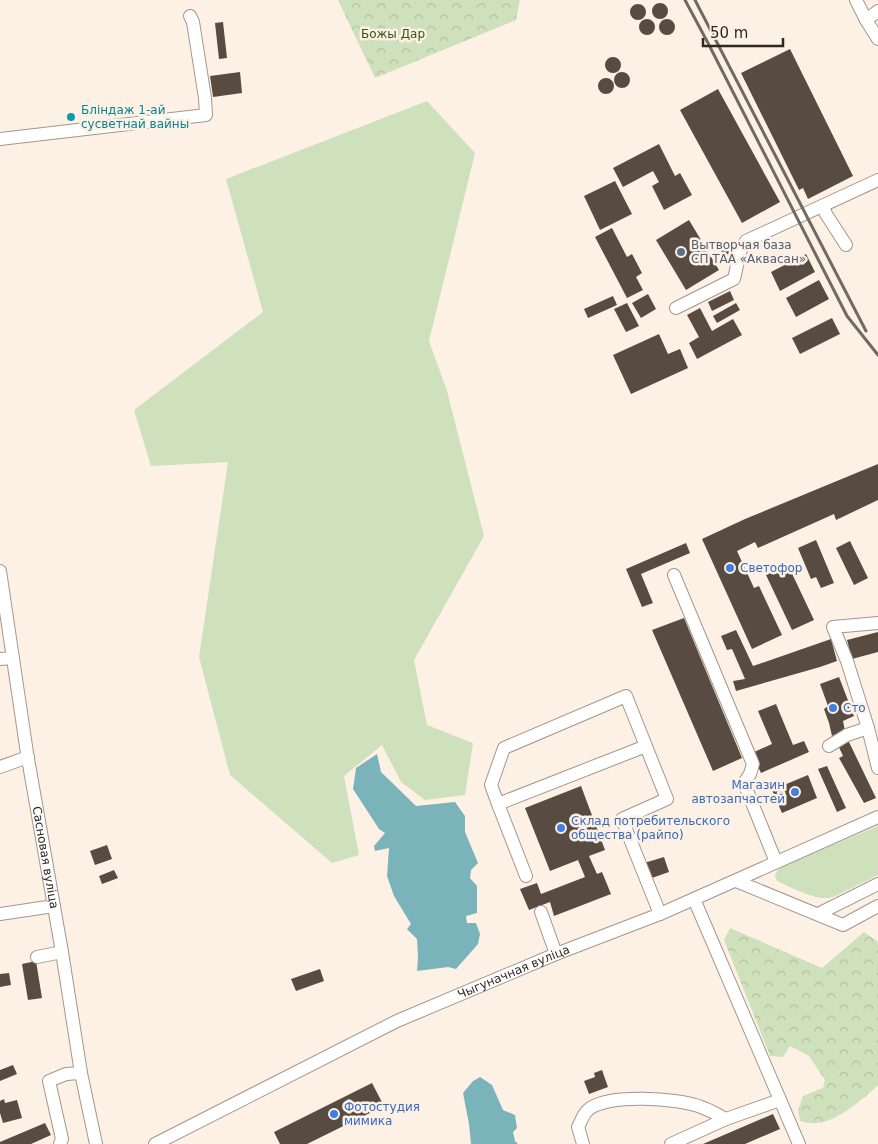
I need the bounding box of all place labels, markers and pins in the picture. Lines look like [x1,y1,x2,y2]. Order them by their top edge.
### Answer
place label: Бліндаж 1-ай сусветнай вайны [81,103,189,131]
marker: Бліндаж 1-ай сусветнай вайны [65,111,77,123]
place label: Вытворчая база СП ТАА «Аквасан» [691,238,806,266]
marker: Вытворчая база СП ТАА «Аквасан» [675,246,687,258]
place label: Светофор [740,561,802,575]
marker: Светофор [724,562,736,574]
place label: Сто [843,701,866,715]
marker: Сто [827,702,839,714]
place label: Магазин автозапчастей [691,778,785,806]
marker: Магазин автозапчастей [789,786,801,798]
place label: Склад потребительского общества (райпо) [571,814,730,842]
marker: Склад потребительского общества (райпо) [555,822,567,834]
place label: Фотостудия мимика [344,1100,420,1128]
marker: Фотостудия мимика [328,1108,340,1120]

